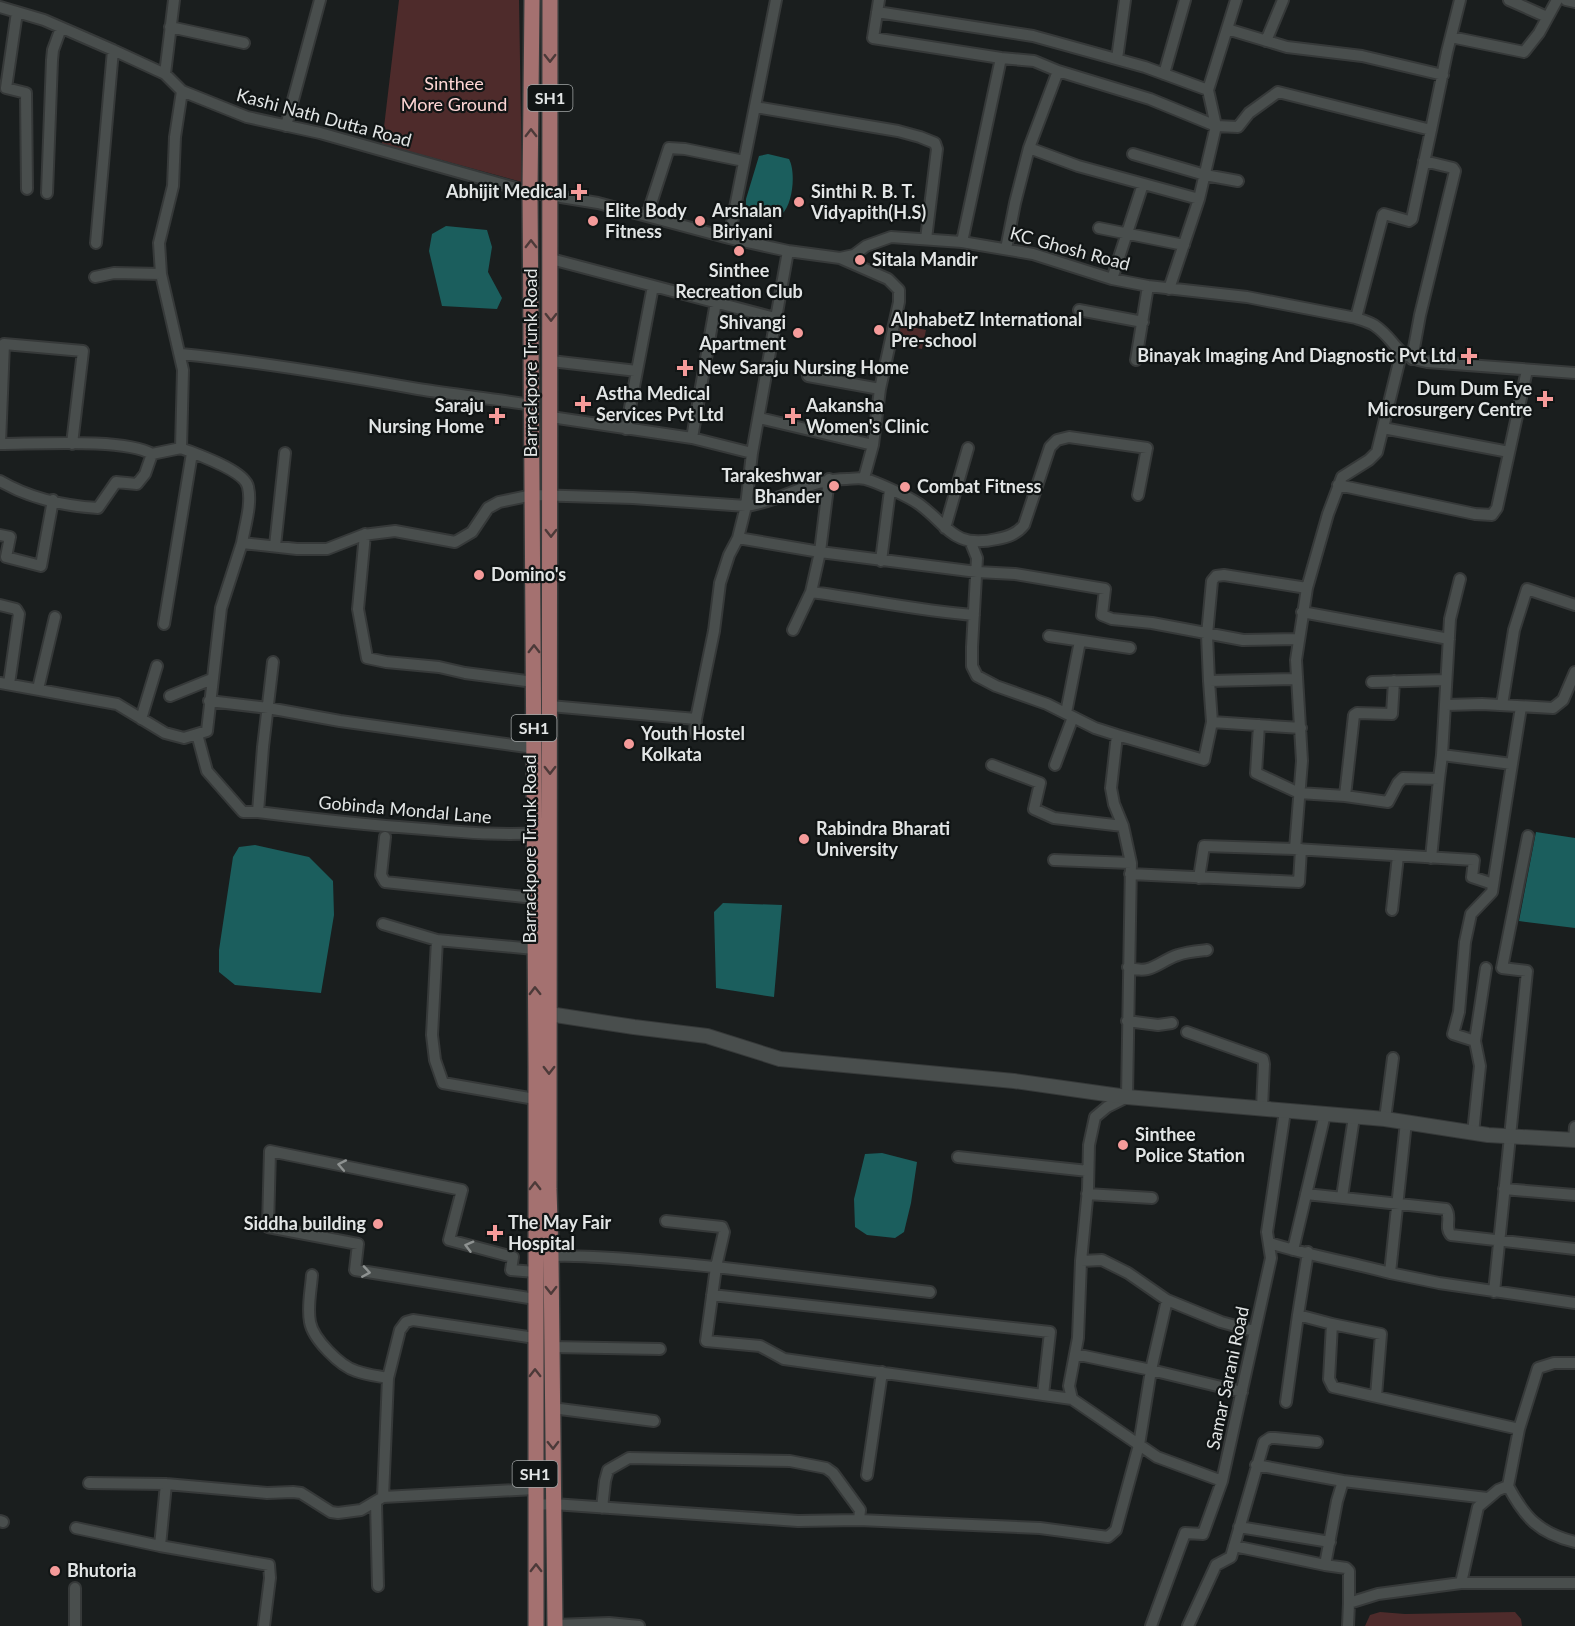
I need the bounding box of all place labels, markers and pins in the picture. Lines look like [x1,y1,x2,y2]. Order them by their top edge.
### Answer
place label: Abhijit Medical [445,180,567,202]
place label: Sinthi R. B. T. Vidyapith(H.S) [810,180,926,223]
marker: Abhijit Medical [572,185,586,199]
marker: Sinthi R. B. T. Vidyapith(H.S) [792,195,806,209]
place label: Elite Body Fitness [605,199,687,242]
place label: Arshalan Biriyani [711,199,782,242]
marker: Elite Body Fitness [586,214,600,228]
marker: Arshalan Biriyani [693,214,707,228]
marker: Sinthee Recreation Club [732,244,746,258]
place label: Sitala Mandir [872,248,978,270]
marker: Sitala Mandir [853,253,867,267]
place label: Sinthee Recreation Club [675,259,803,302]
place label: AlphabetZ International Pre-school [890,308,1082,351]
place label: Shivangi Apartment [698,311,786,354]
marker: AlphabetZ International Pre-school [872,323,886,337]
marker: Shivangi Apartment [791,326,805,340]
place label: Binayak Imaging And Diagnostic Pvt Ltd [1137,344,1456,366]
marker: Binayak Imaging And Diagnostic Pvt Ltd [1460,347,1478,365]
place label: New Saraju Nursing Home [698,356,909,378]
marker: New Saraju Nursing Home [676,359,694,377]
place label: Dum Dum Eye Microsurgery Centre [1367,377,1532,420]
place label: Astha Medical Services Pvt Ltd [595,382,724,425]
marker: Dum Dum Eye Microsurgery Centre [1536,390,1554,408]
place label: Saraju Nursing Home [368,394,484,437]
place label: Aakansha Women's Clinic [805,394,929,437]
marker: Astha Medical Services Pvt Ltd [574,395,592,413]
marker: Saraju Nursing Home [488,407,506,425]
marker: Aakansha Women's Clinic [784,407,802,425]
place label: Tarakeshwar Bhander [721,464,822,507]
place label: Combat Fitness [917,475,1042,497]
marker: Tarakeshwar Bhander [827,479,841,493]
marker: Combat Fitness [898,480,912,494]
place label: Domino's [491,563,566,585]
marker: Domino's [472,568,486,582]
place label: Youth Hostel Kolkata [640,722,745,765]
marker: Youth Hostel Kolkata [622,737,636,751]
place label: Rabindra Bharati University [816,817,950,860]
marker: Rabindra Bharati University [797,832,811,846]
place label: Sinthee Police Station [1135,1123,1245,1166]
marker: Sinthee Police Station [1116,1138,1130,1152]
place label: The May Fair Hospital [508,1211,612,1254]
place label: Siddha building [244,1212,366,1234]
marker: Siddha building [371,1217,385,1231]
marker: The May Fair Hospital [486,1224,504,1242]
place label: Bhutoria [67,1559,136,1581]
marker: Bhutoria [48,1564,62,1578]

